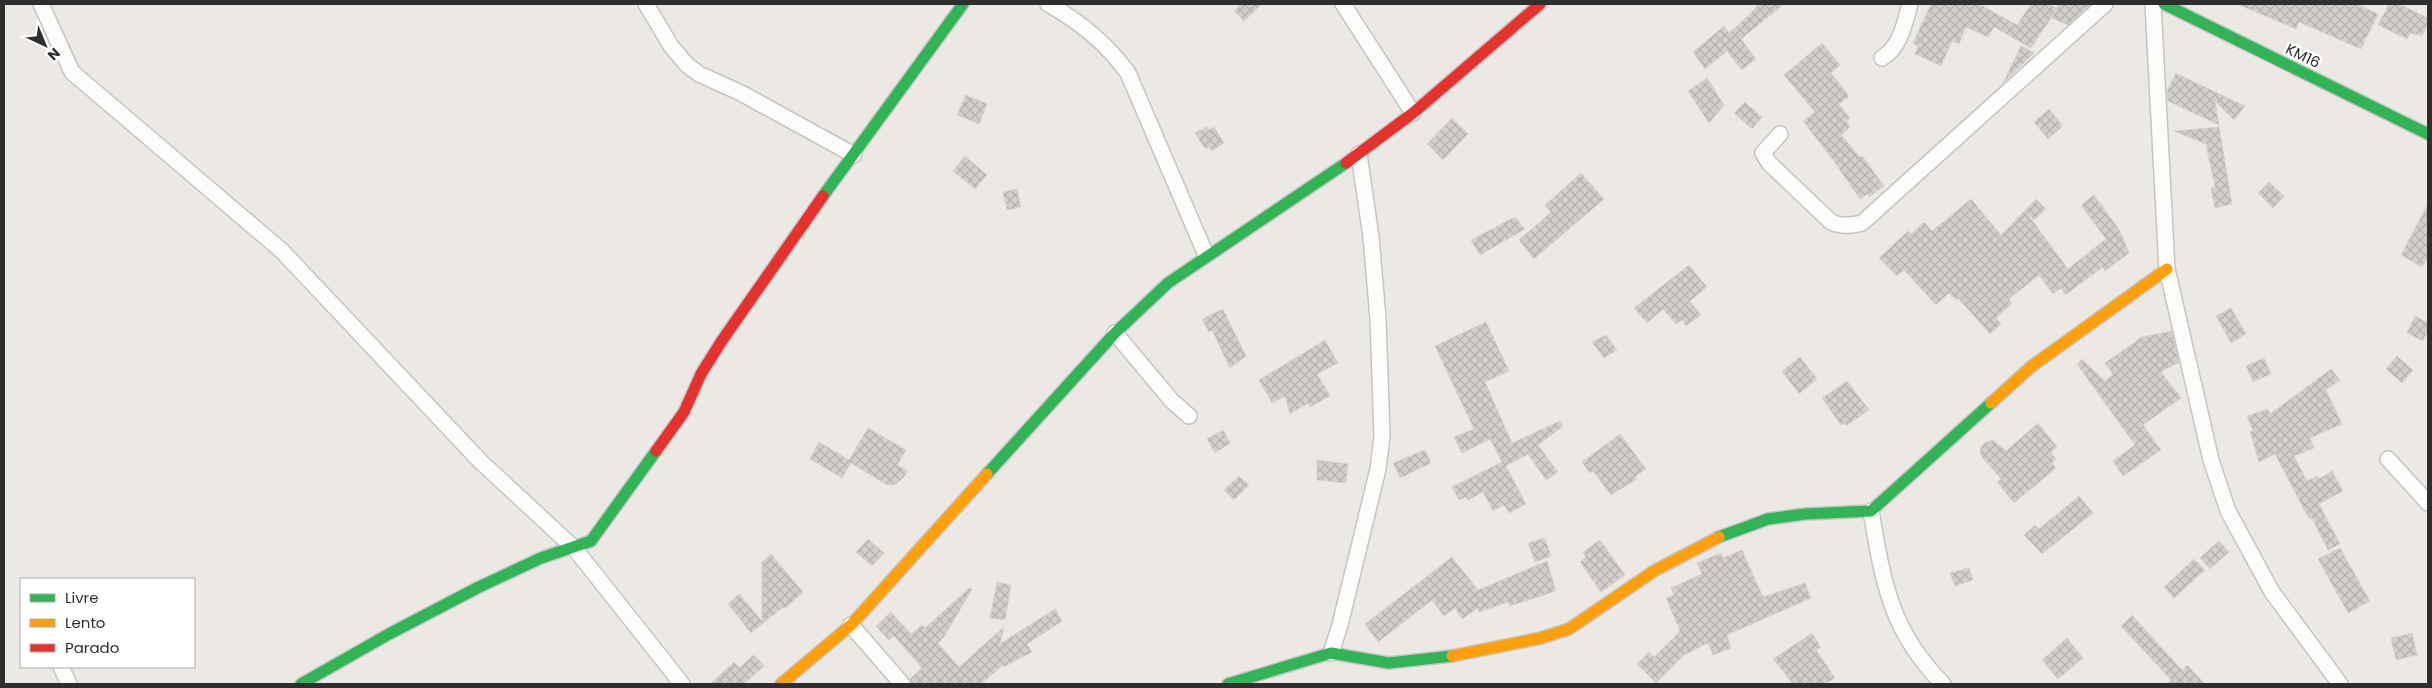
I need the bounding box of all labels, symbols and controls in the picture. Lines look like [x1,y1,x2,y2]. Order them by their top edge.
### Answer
north arrow [20,20,70,70]
street label: KM16 [2282,38,2324,73]
text: N [43,44,65,65]
legend [20,578,195,668]
text: Livre [65,587,98,608]
text: Lento [65,612,105,633]
text: Parado [65,637,119,658]

